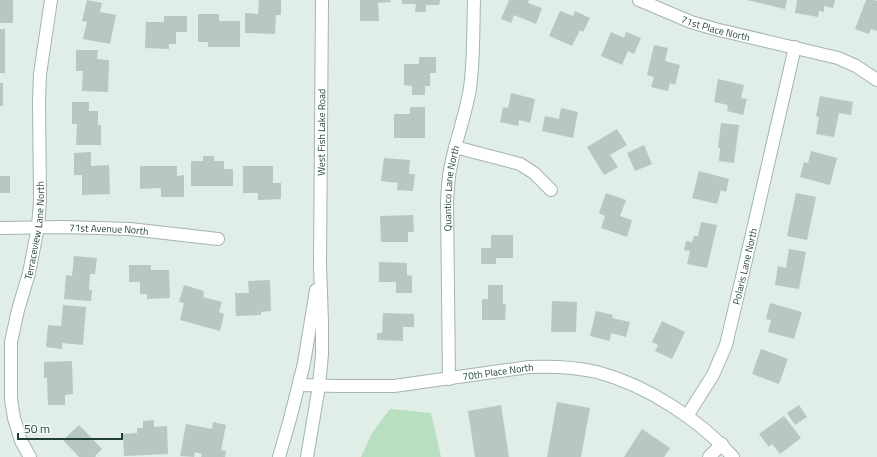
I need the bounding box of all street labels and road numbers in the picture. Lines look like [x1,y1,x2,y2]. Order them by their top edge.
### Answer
street label: 71st Place North [679,11,752,45]
street label: West Fish Lake Road [313,89,329,176]
street label: Quantico Lane North [439,144,463,231]
street label: Terraceview Lane North [20,181,48,282]
street label: 71st Avenue North [69,220,149,239]
street label: Polaris Lane North [728,227,761,306]
street label: 70th Place North [462,359,534,384]

